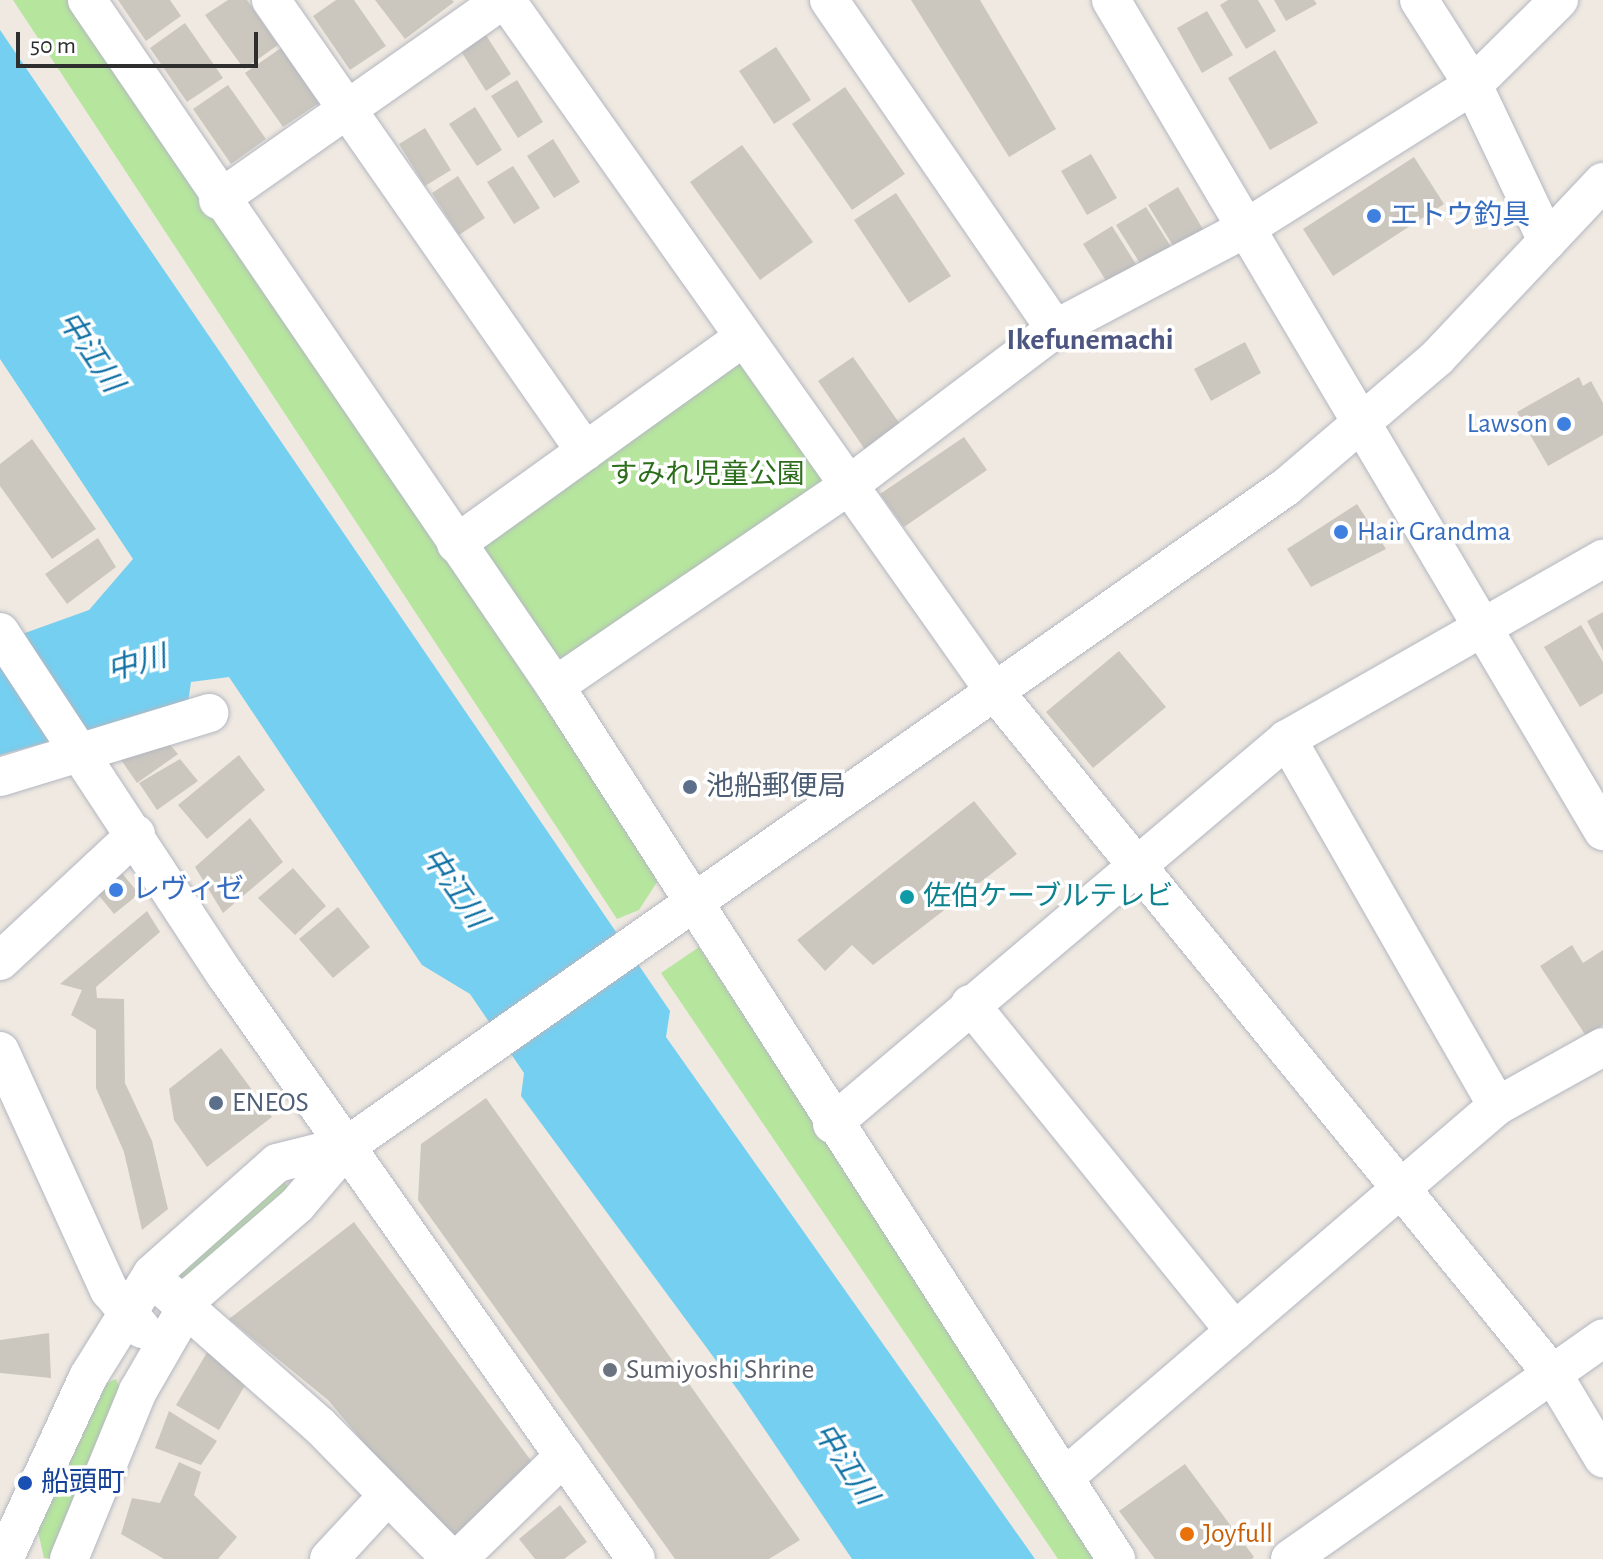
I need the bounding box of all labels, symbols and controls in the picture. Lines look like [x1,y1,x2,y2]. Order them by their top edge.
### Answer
scale bar [20,16,262,66]
text: 50 m [30,34,76,58]
place label: エトウ釣具 [1390,199,1530,233]
marker: エトウ釣具 [1365,207,1383,225]
water label: 中江川 [50,305,130,399]
district label: Ikefunemachi [1006,322,1174,358]
place label: Lawson [1467,407,1548,441]
marker: Lawson [1555,415,1573,433]
park label: すみれ児童公園 [609,458,805,492]
place label: Hair Grandma [1357,515,1511,549]
marker: Hair Grandma [1332,523,1350,541]
water label: 中川 [103,639,171,689]
place label: 池船郵便局 [706,770,846,804]
marker: 池船郵便局 [681,778,699,796]
water label: 中江川 [413,841,495,935]
place label: レヴィゼ [132,873,244,907]
place label: 佐伯ケーブルテレビ [923,880,1175,914]
marker: レヴィゼ [107,881,125,899]
marker: 佐伯ケーブルテレビ [898,888,916,906]
place label: ENEOS [232,1086,309,1120]
marker: ENEOS [207,1094,225,1112]
place label: Sumiyoshi Shrine [626,1353,814,1387]
marker: Sumiyoshi Shrine [601,1361,619,1379]
water label: 中江川 [805,1416,885,1512]
place label: 船頭町 [41,1466,125,1500]
marker: 船頭町 [16,1474,34,1492]
place label: Joyfull [1203,1517,1273,1551]
marker: Joyfull [1178,1525,1196,1543]

